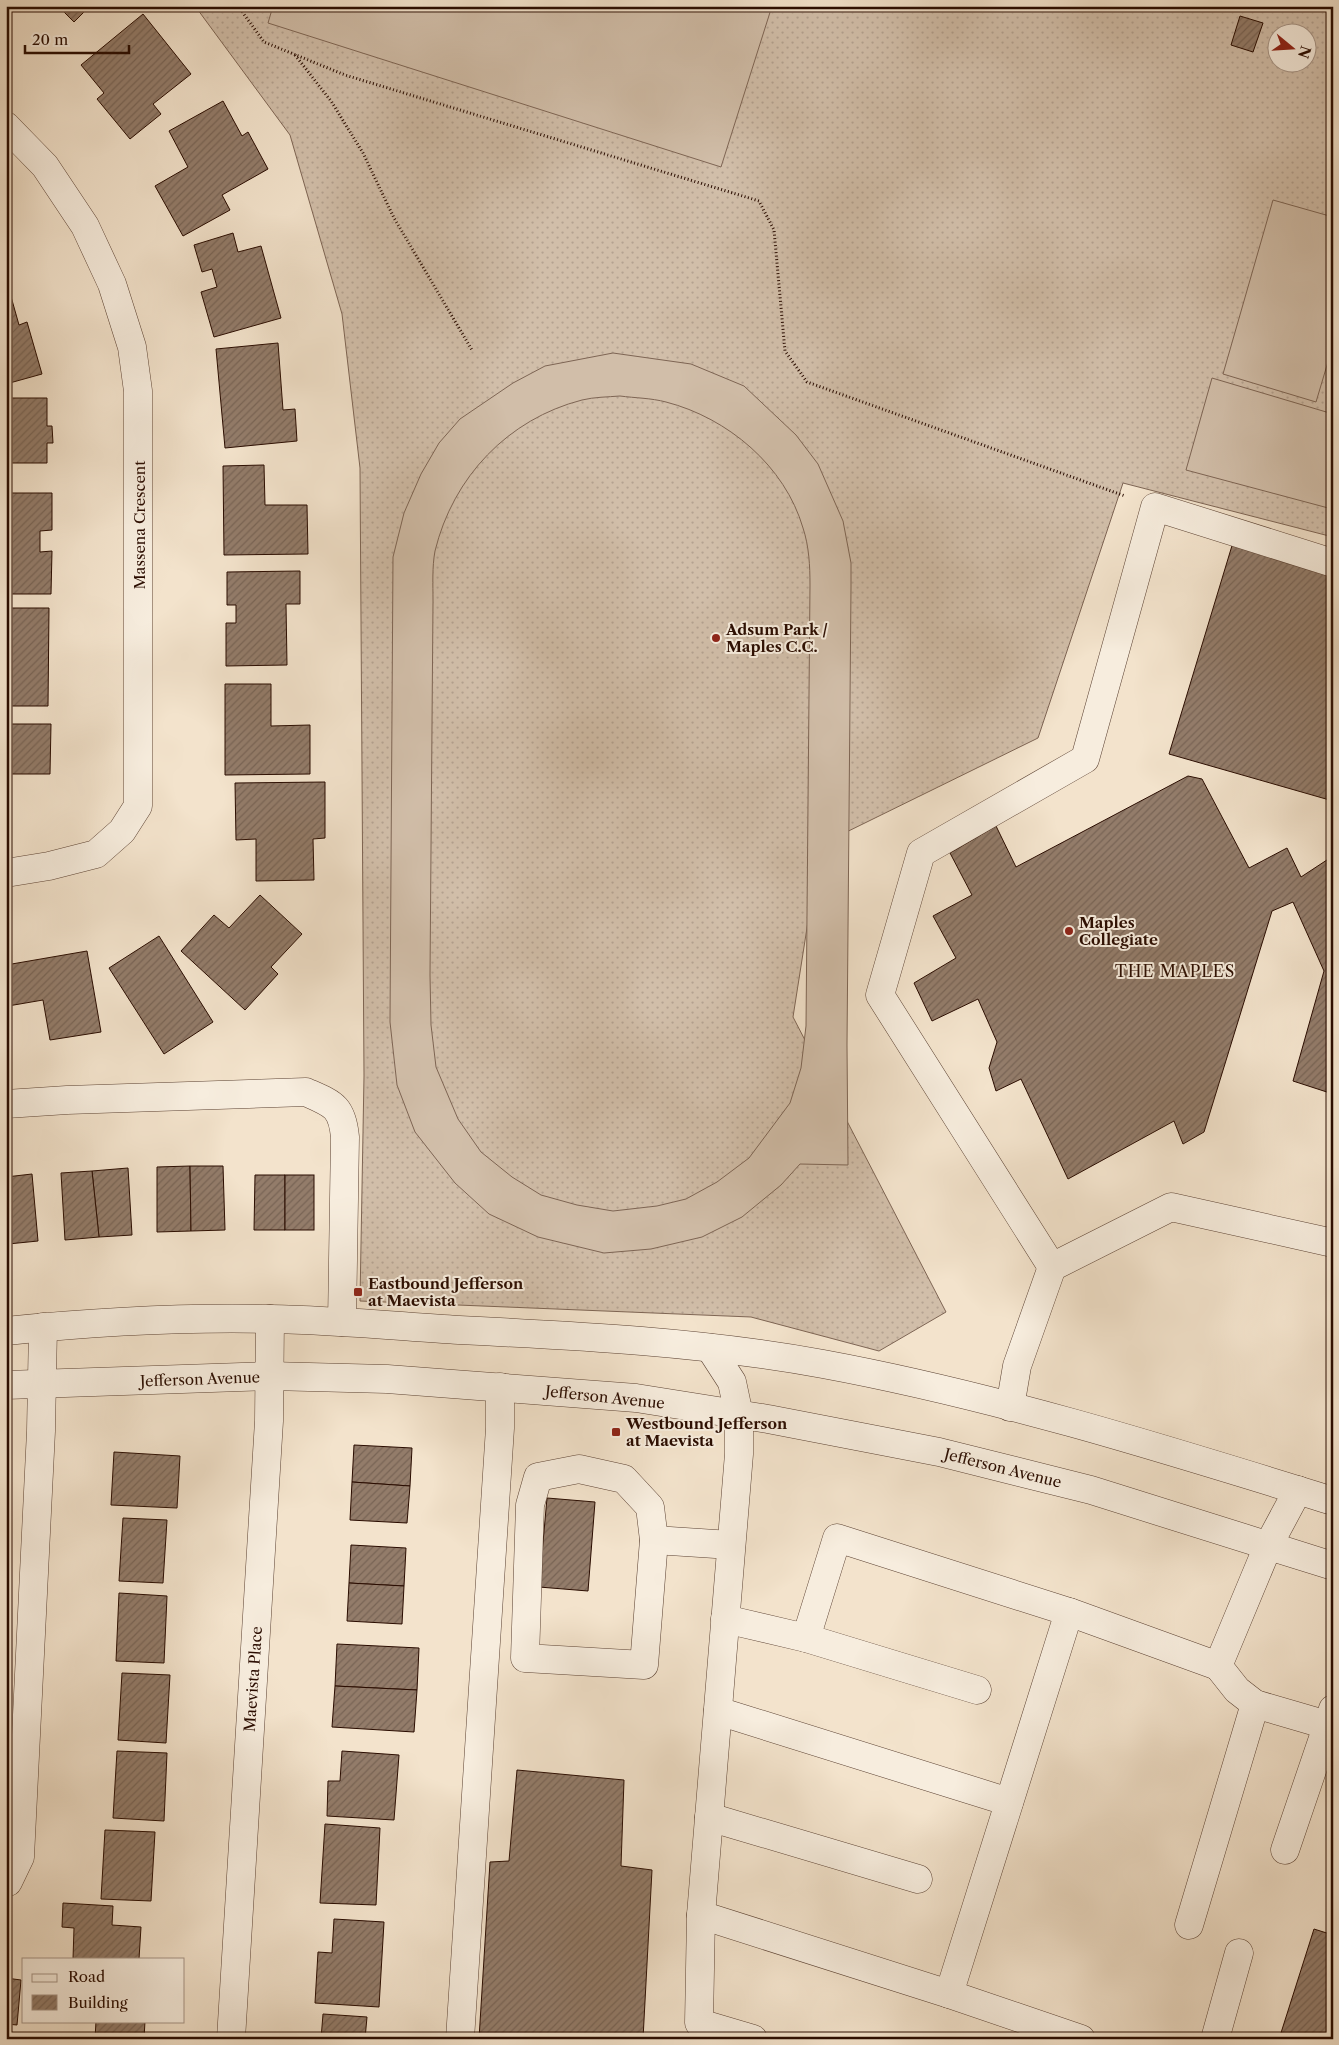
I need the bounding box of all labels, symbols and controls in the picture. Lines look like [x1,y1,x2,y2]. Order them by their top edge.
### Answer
scale bar [25,22,129,54]
north arrow [1266,22,1316,72]
text: 20 m [32,30,68,49]
text: N [1294,43,1315,61]
street label: Massena Crescent [130,460,149,590]
place label: Adsum Park / Maples C.C. [725,620,828,656]
marker: Adsum Park / Maples C.C. [710,632,722,644]
place label: Maples Collegiate [1079,913,1158,949]
marker: Maples Collegiate [1063,925,1075,937]
district label: THE MAPLES [1115,961,1235,981]
place label: Eastbound Jefferson at Maevista [368,1274,524,1310]
marker: Eastbound Jefferson at Maevista [352,1286,364,1298]
street label: Jefferson Avenue [138,1367,260,1391]
street label: Jefferson Avenue [542,1381,666,1413]
place label: Westbound Jefferson at Maevista [625,1414,788,1450]
marker: Westbound Jefferson at Maevista [610,1426,622,1438]
street label: Jefferson Avenue [940,1444,1064,1492]
street label: Maevista Place [240,1626,266,1732]
legend [22,1958,185,2022]
text: Road [68,1967,105,1986]
text: Building [68,1993,128,2012]

